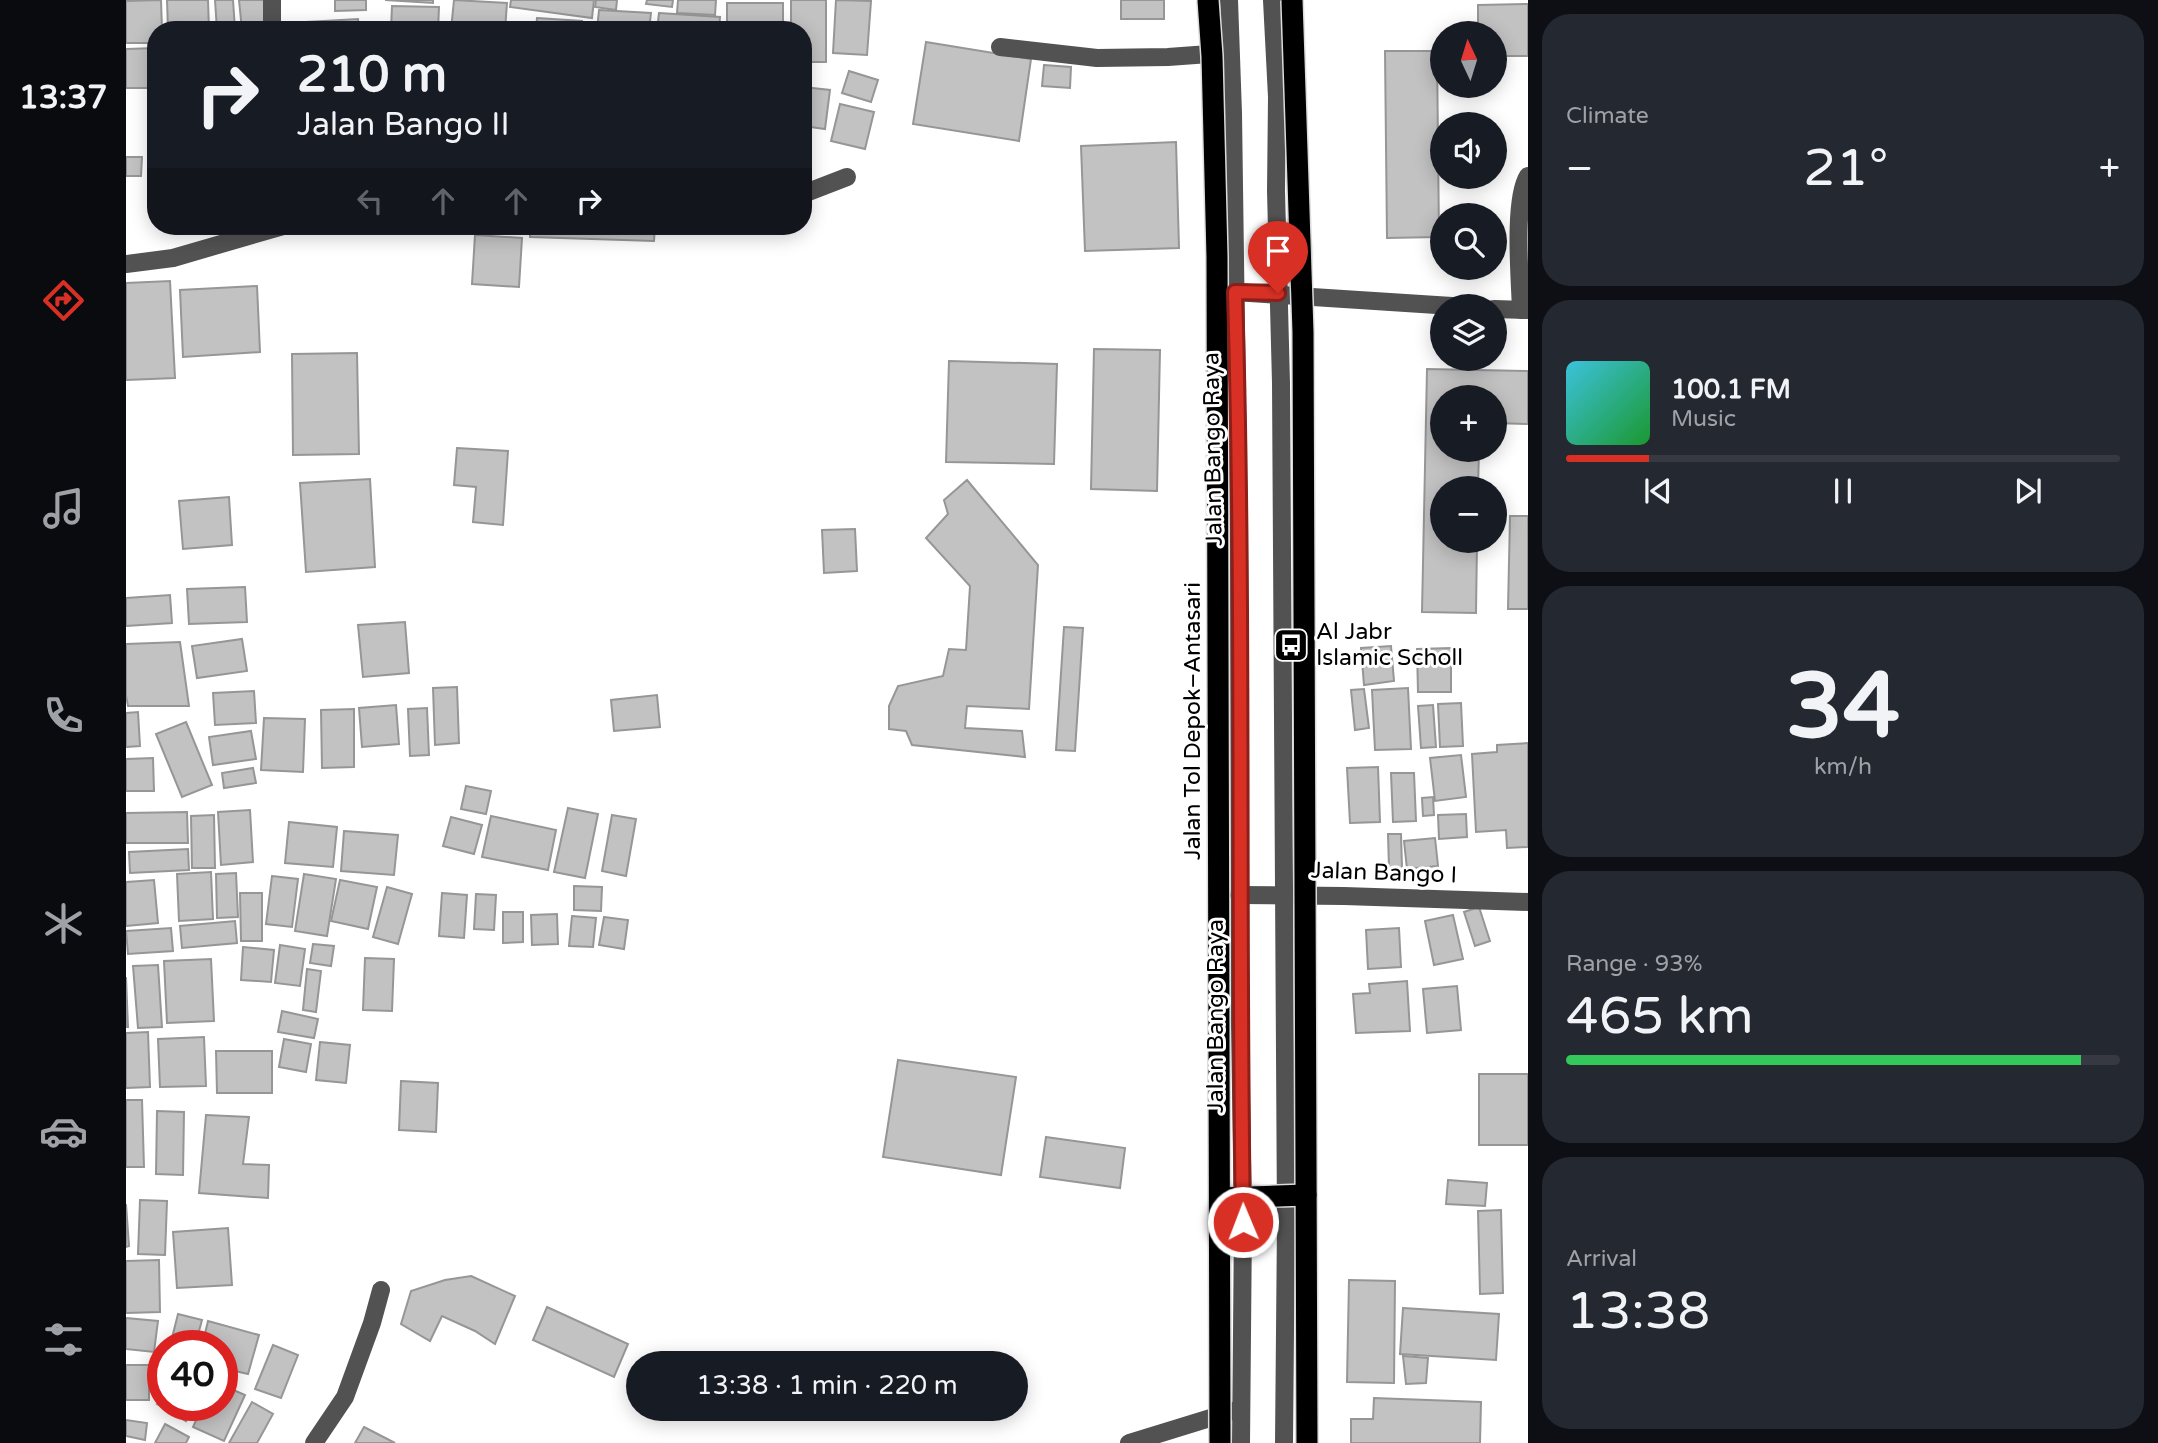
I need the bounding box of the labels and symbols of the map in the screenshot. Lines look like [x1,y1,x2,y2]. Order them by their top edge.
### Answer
north arrow [1430,21,1507,98]
pin [1248,221,1308,293]
street label: Jalan Bango Raya [1197,352,1229,546]
street label: Jalan Tol Depok–Antasari [1179,582,1207,860]
place label: Al Jabr Islamic Scholl [1316,618,1463,672]
bus stop icon: Al Jabr Islamic Scholl [1272,626,1310,664]
street label: Jalan Bango I [1310,856,1458,890]
street label: Jalan Bango Raya [1202,919,1230,1113]
position arrow [1206,1185,1280,1259]
speed limit sign: 40 [147,1330,238,1421]

